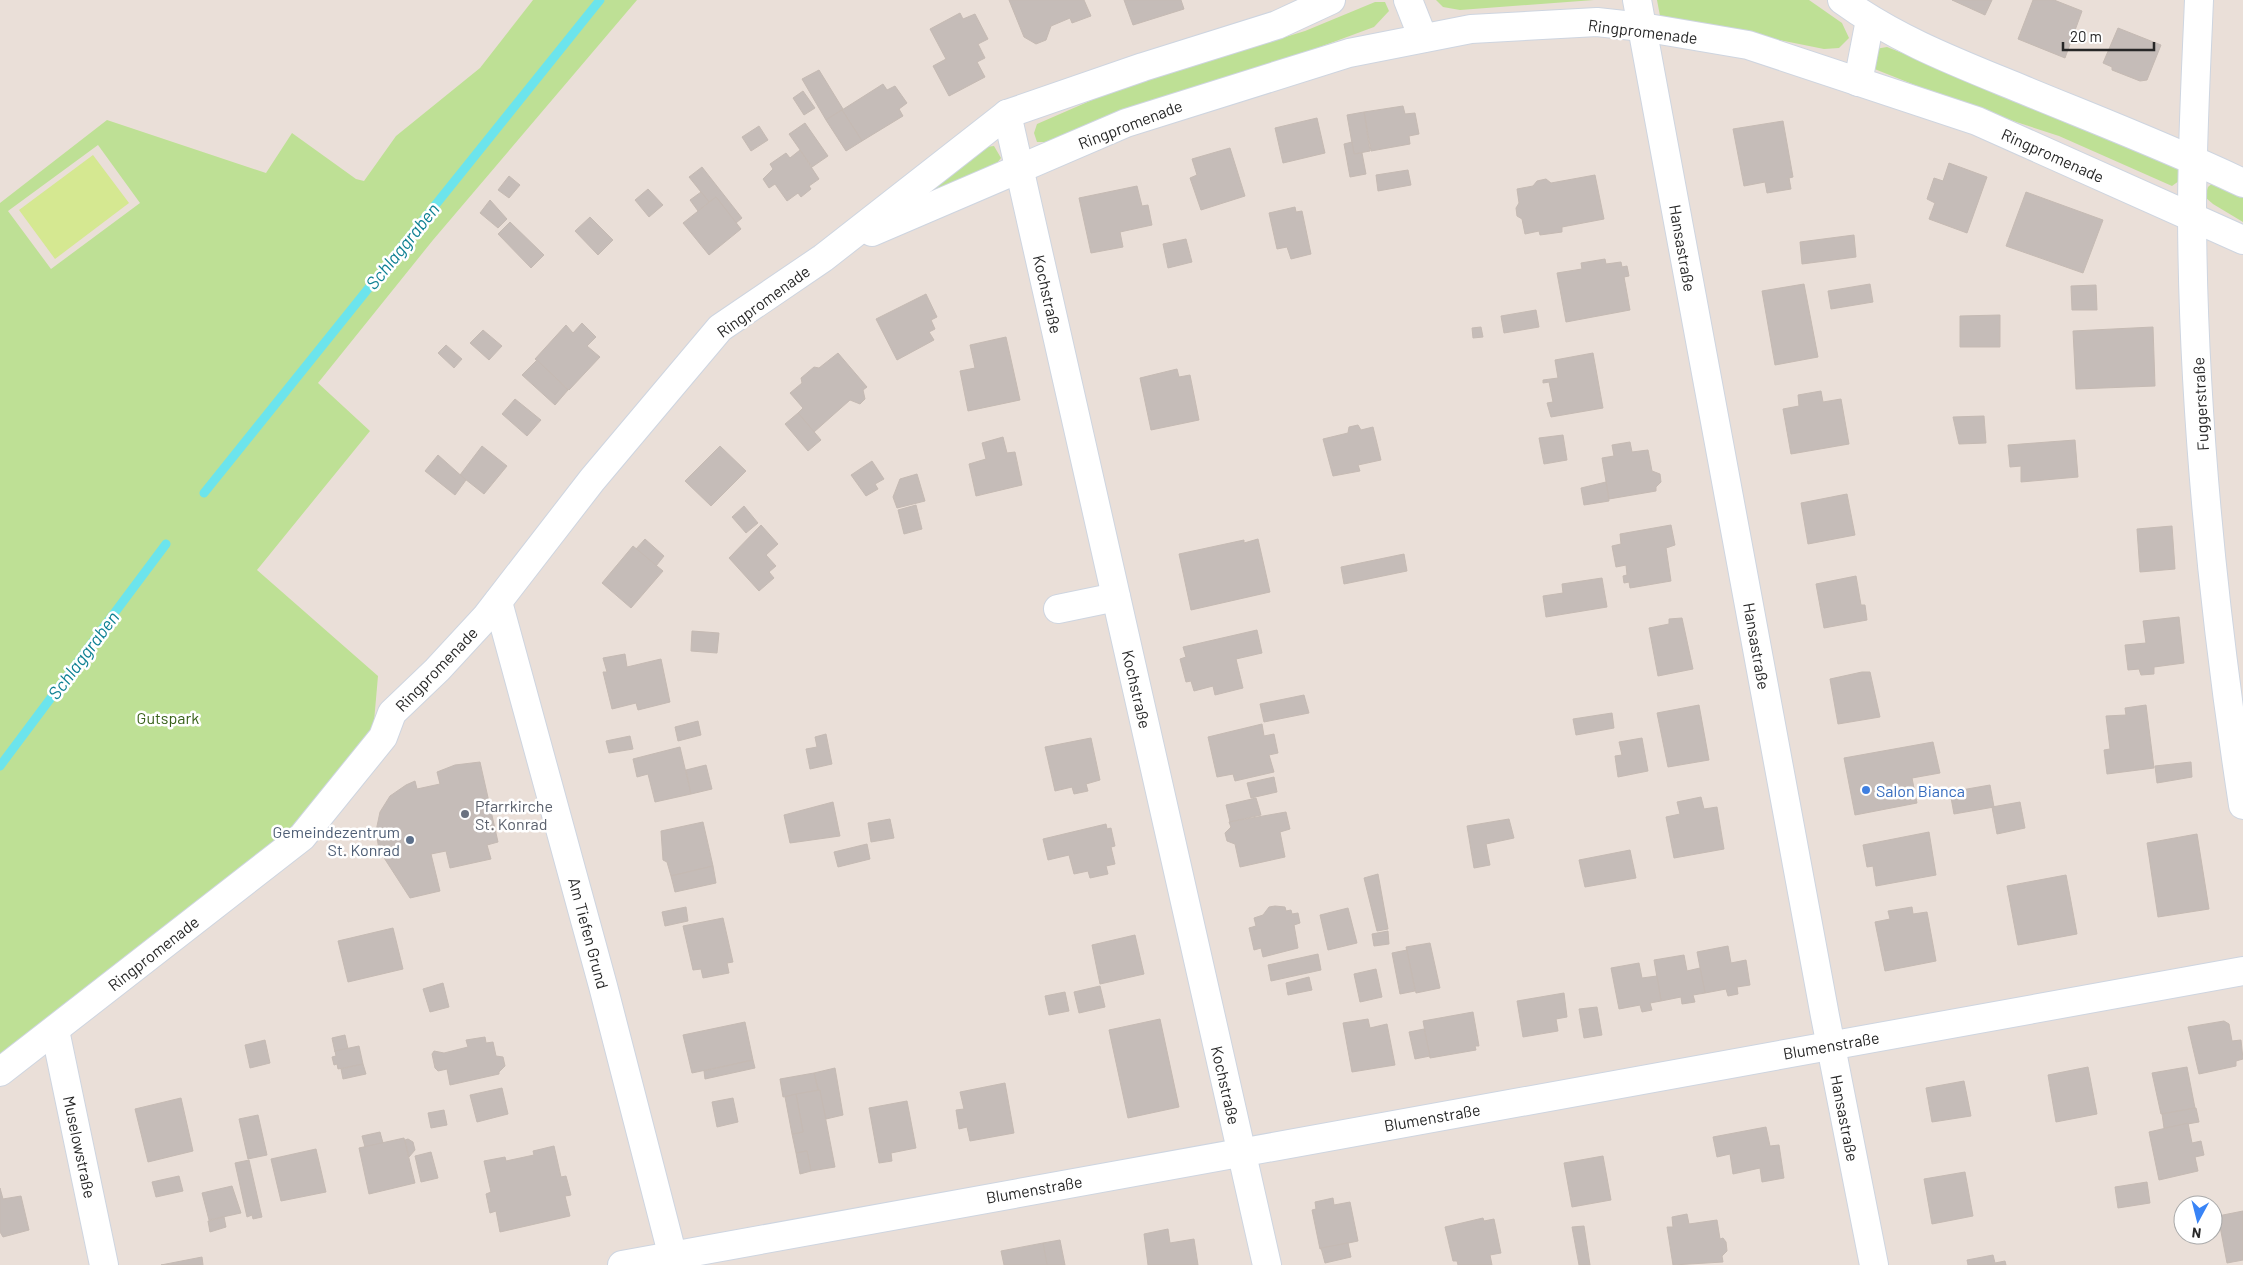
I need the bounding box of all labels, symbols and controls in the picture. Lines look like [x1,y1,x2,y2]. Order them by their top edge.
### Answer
street label: Ringpromenade [1587,15,1699,47]
scale bar [2063,20,2154,52]
text: 20 m [2070,27,2102,45]
street label: Ringpromenade [1075,95,1185,153]
street label: Ringpromenade [1999,124,2107,186]
water label: Schlaggraben [361,198,443,294]
street label: Hansastraße [1666,203,1700,293]
street label: Kochstraße [1030,253,1066,335]
street label: Ringpromenade [713,261,813,341]
street label: Fuggerstraße [2188,357,2212,451]
street label: Hansastraße [1740,601,1774,691]
water label: Schlaggraben [43,607,123,703]
street label: Ringpromenade [391,623,481,715]
street label: Kochstraße [1119,648,1155,730]
park label: Gutspark [137,708,199,727]
place label: Salon Bianca [1876,781,1965,800]
marker: Salon Bianca [1860,784,1872,796]
place label: Pfarrkirche St. Konrad [475,796,553,833]
marker: Pfarrkirche St. Konrad [459,808,471,820]
place label: Gemeindezentrum St. Konrad [272,822,400,859]
marker: Gemeindezentrum St. Konrad [404,834,416,846]
street label: Am Tiefen Grund [565,875,613,991]
street label: Ringpromenade [104,912,202,994]
street label: Blumenstraße [1781,1027,1881,1063]
street label: Kochstraße [1208,1044,1244,1126]
street label: Hansastraße [1827,1073,1863,1163]
street label: Muselowstraße [60,1094,100,1200]
street label: Blumenstraße [1382,1099,1482,1135]
street label: Blumenstraße [984,1171,1084,1207]
north arrow [2173,1195,2223,1245]
text: N [2191,1224,2202,1242]

